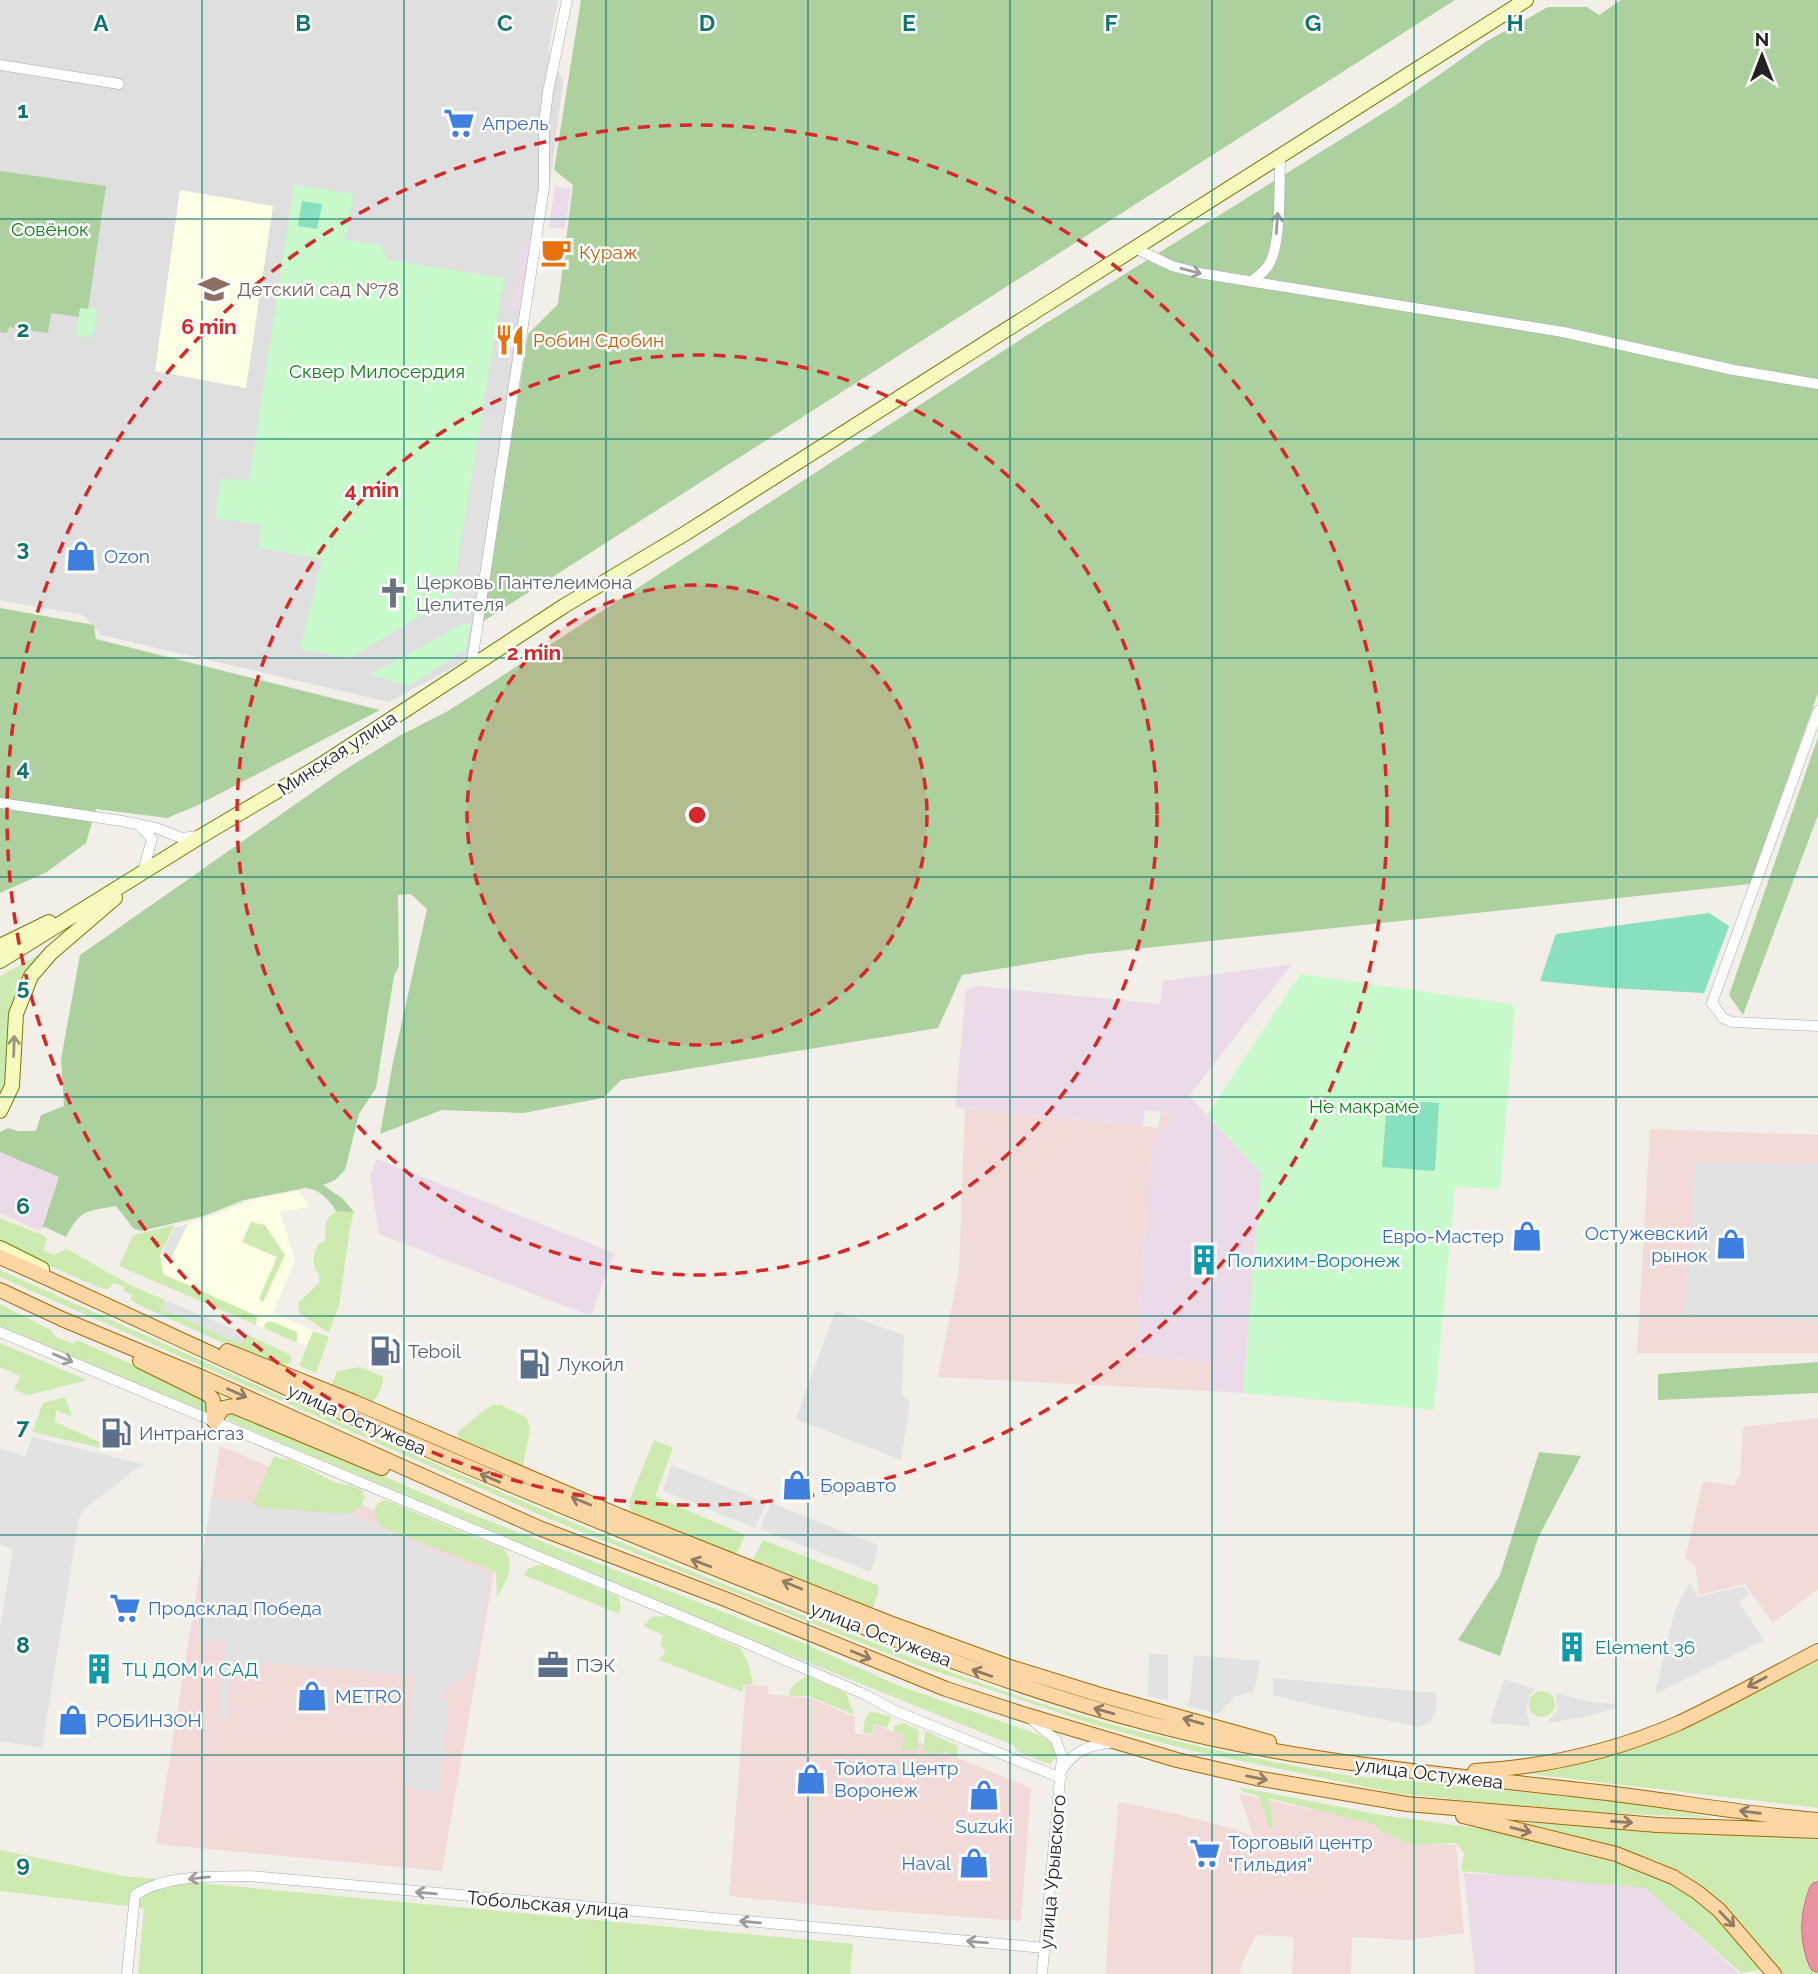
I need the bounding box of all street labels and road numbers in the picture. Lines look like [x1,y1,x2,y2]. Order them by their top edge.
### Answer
street label: Минская улица [273,706,401,800]
street label: улица Остужева [284,1379,430,1459]
street label: улица Остужева [807,1597,955,1671]
street label: улица Остужева [1354,1753,1504,1793]
street label: улица Урывского [1034,1794,1070,1950]
street label: Тобольская улица [466,1886,630,1922]

